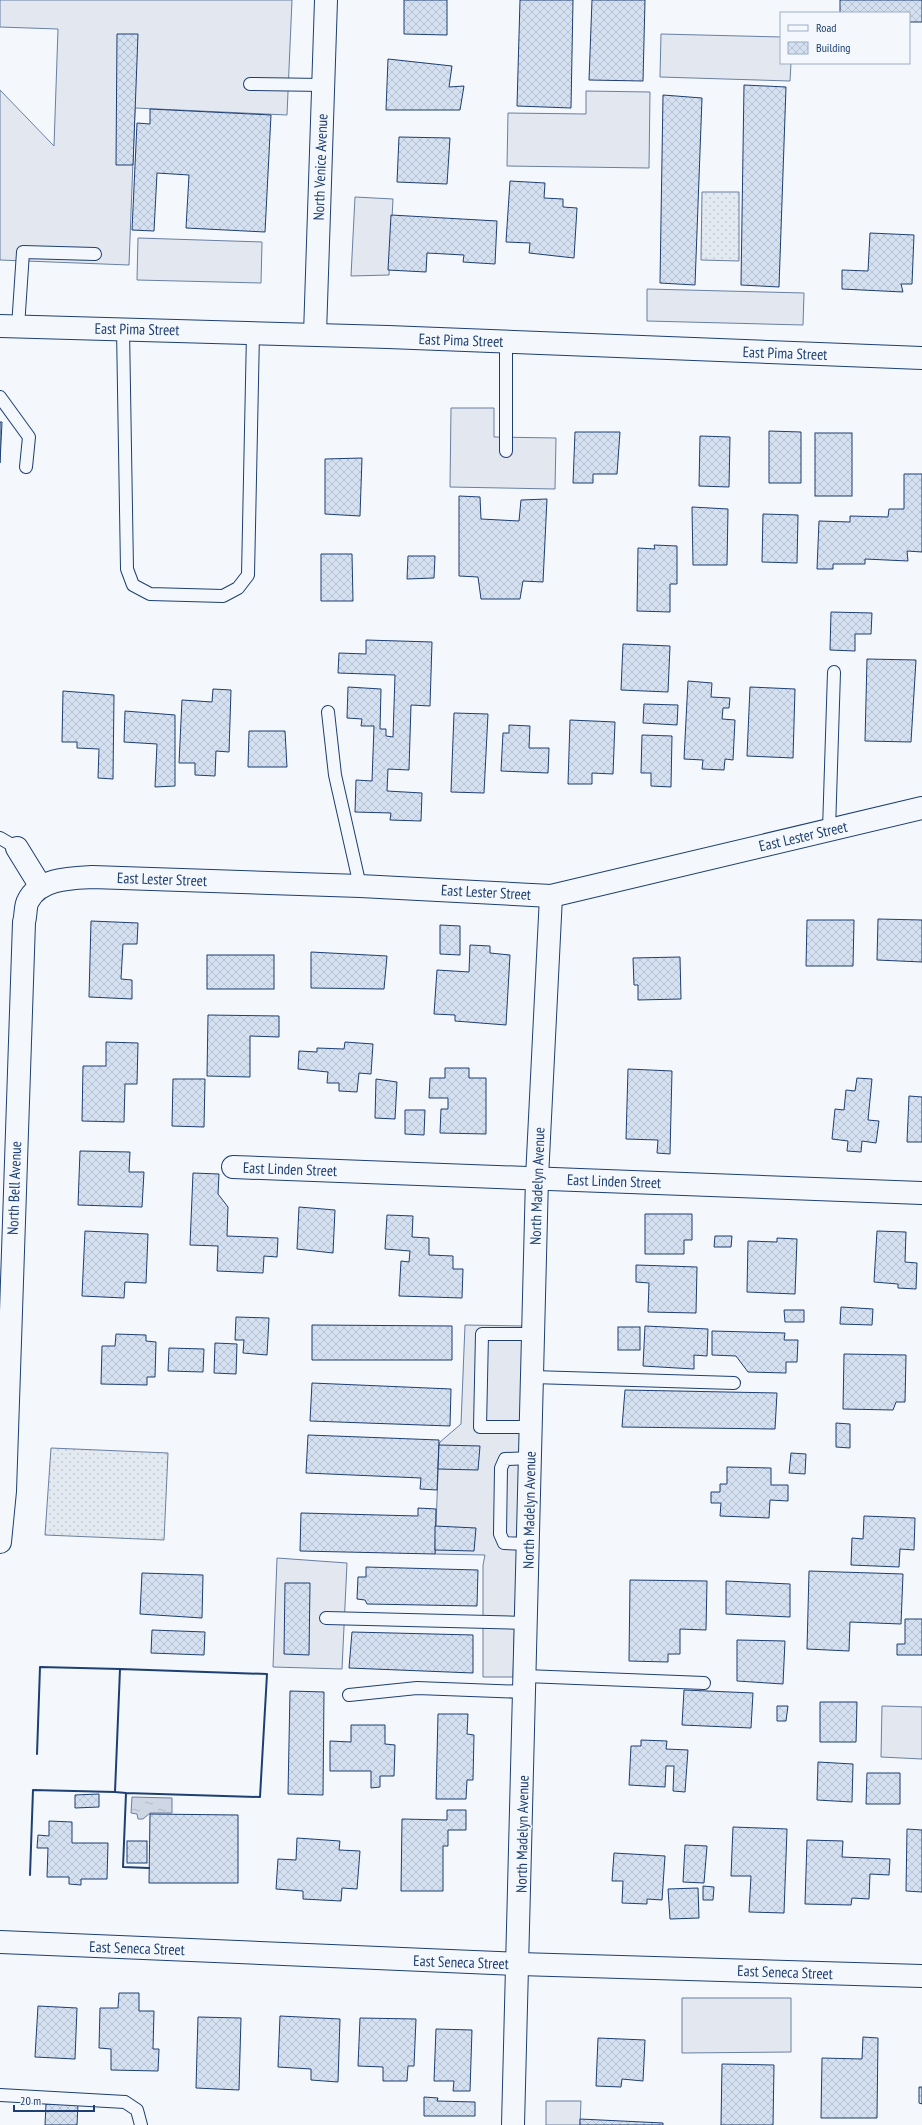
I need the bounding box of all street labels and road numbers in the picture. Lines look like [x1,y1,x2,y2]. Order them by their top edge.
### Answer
street label: North Venice Avenue [309,113,331,221]
street label: East Pima Street [94,319,180,339]
street label: East Pima Street [418,329,504,351]
street label: East Pima Street [742,342,828,364]
street label: East Lester Street [757,817,849,855]
street label: East Lester Street [117,868,207,890]
street label: East Lester Street [440,880,532,904]
street label: North Madelyn Avenue [525,1127,549,1245]
street label: North Bell Avenue [3,1141,25,1235]
street label: East Linden Street [243,1158,337,1180]
street label: East Linden Street [567,1170,661,1192]
street label: North Madelyn Avenue [518,1451,540,1569]
street label: North Madelyn Avenue [511,1775,533,1893]
street label: East Seneca Street [89,1937,185,1959]
street label: East Seneca Street [413,1951,509,1973]
street label: East Seneca Street [737,1961,833,1983]

